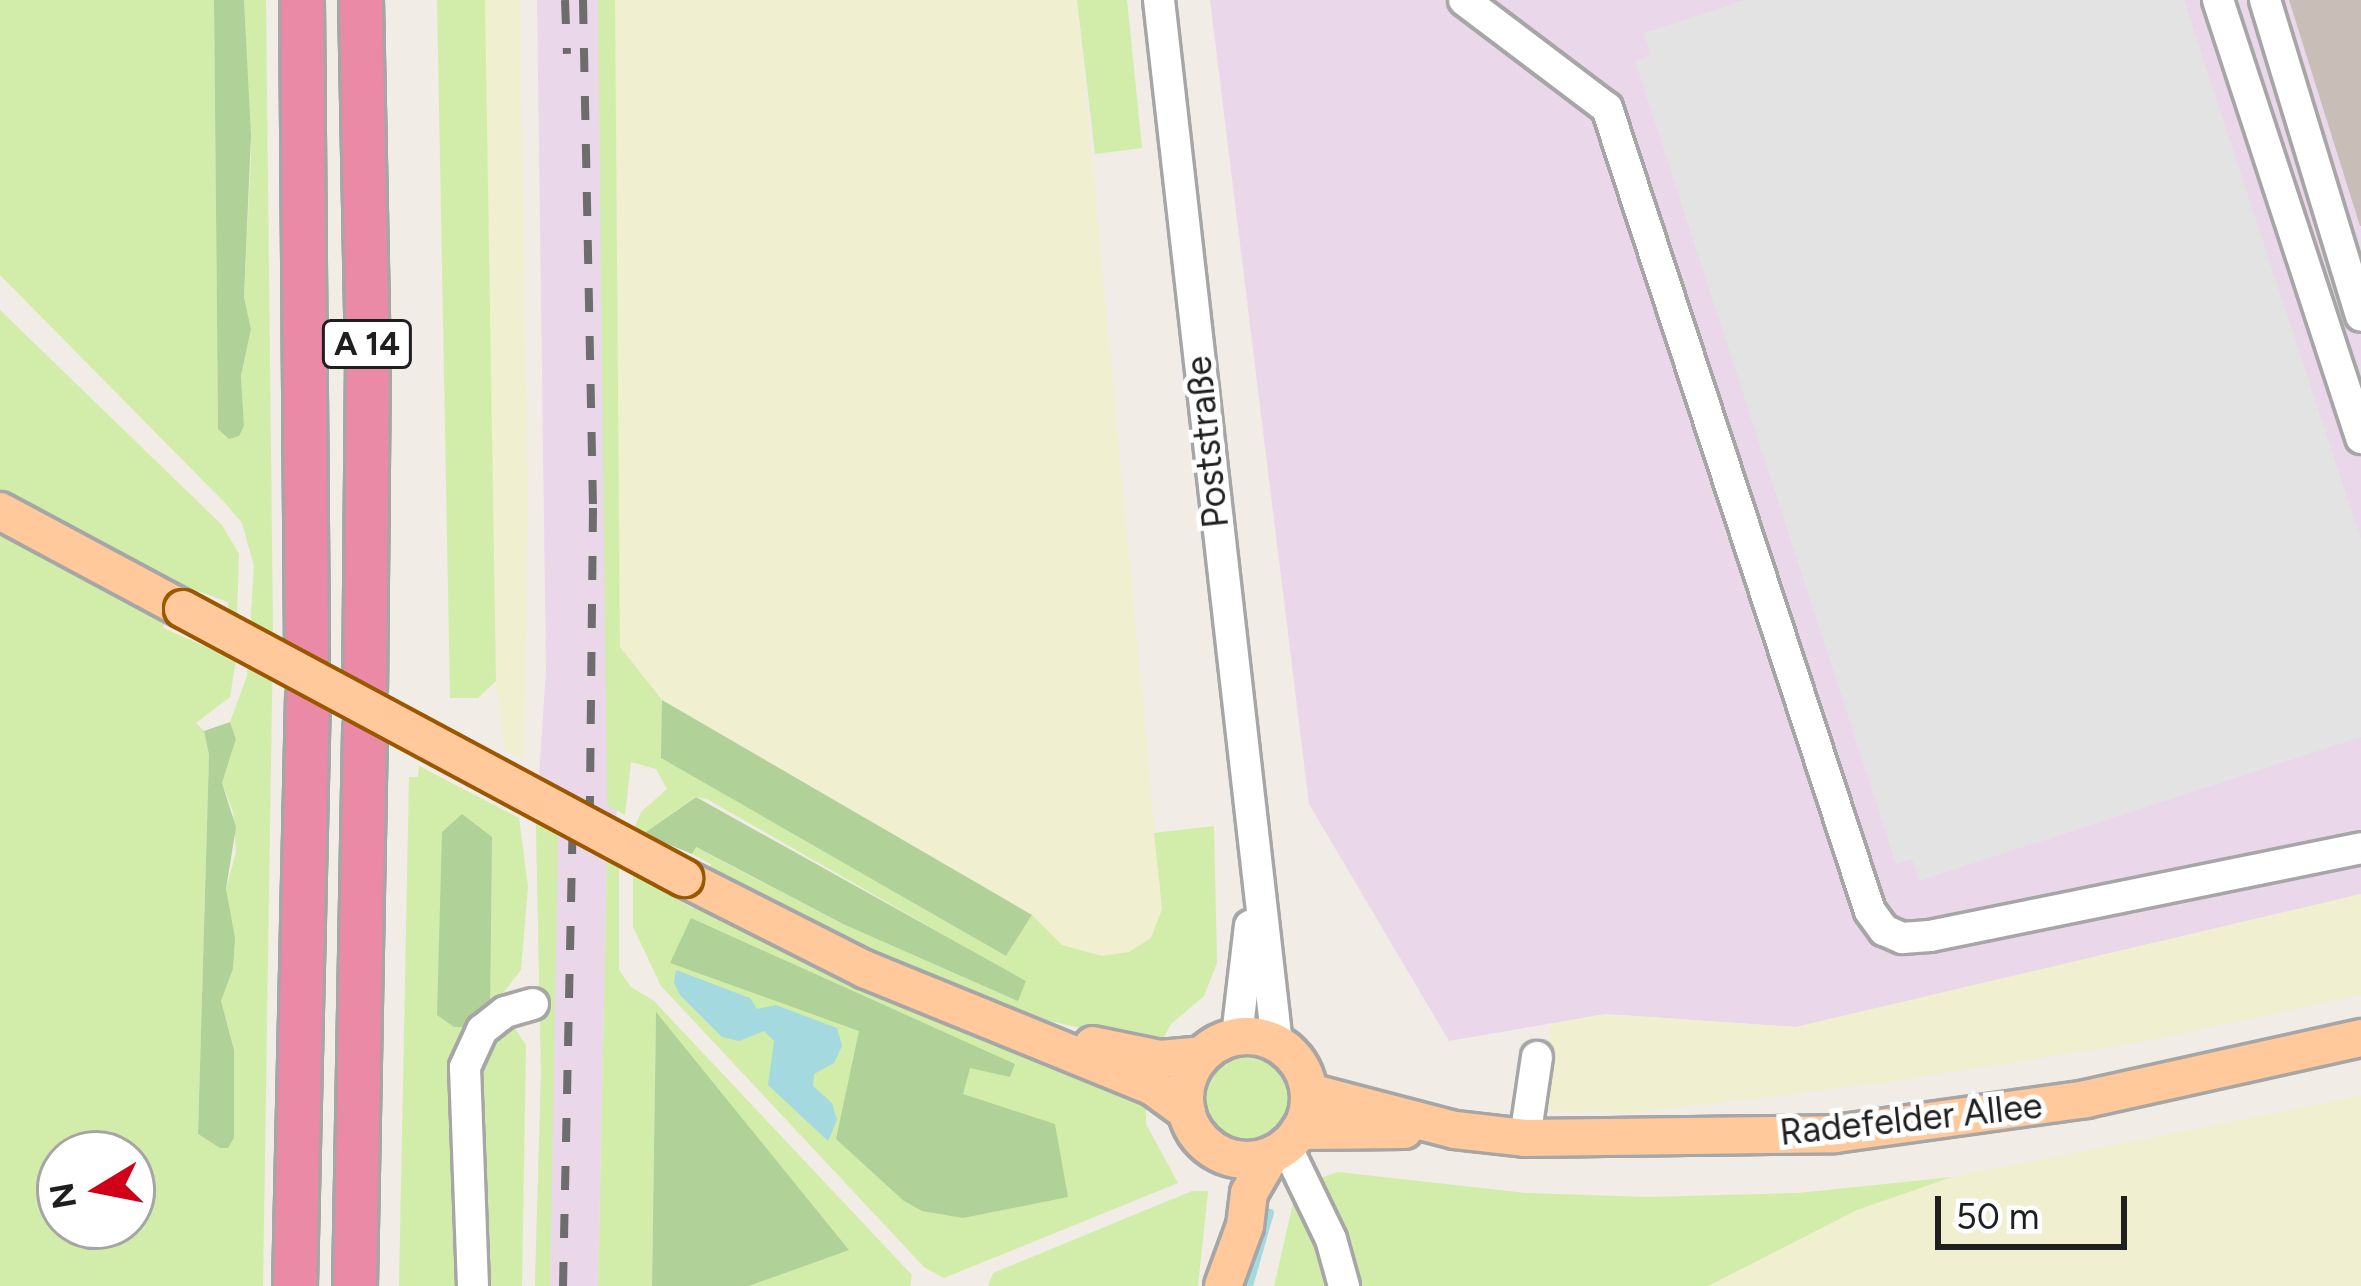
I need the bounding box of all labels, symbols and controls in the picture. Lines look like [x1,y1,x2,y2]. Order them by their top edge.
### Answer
road number: A 14 [319,317,415,371]
street label: Poststraße [1176,354,1238,530]
street label: Radefelder Allee [1778,1084,2044,1154]
north arrow [36,1130,156,1250]
scale bar [1941,1172,2133,1246]
text: N [42,1180,84,1212]
text: 50 m [1956,1195,2039,1238]

